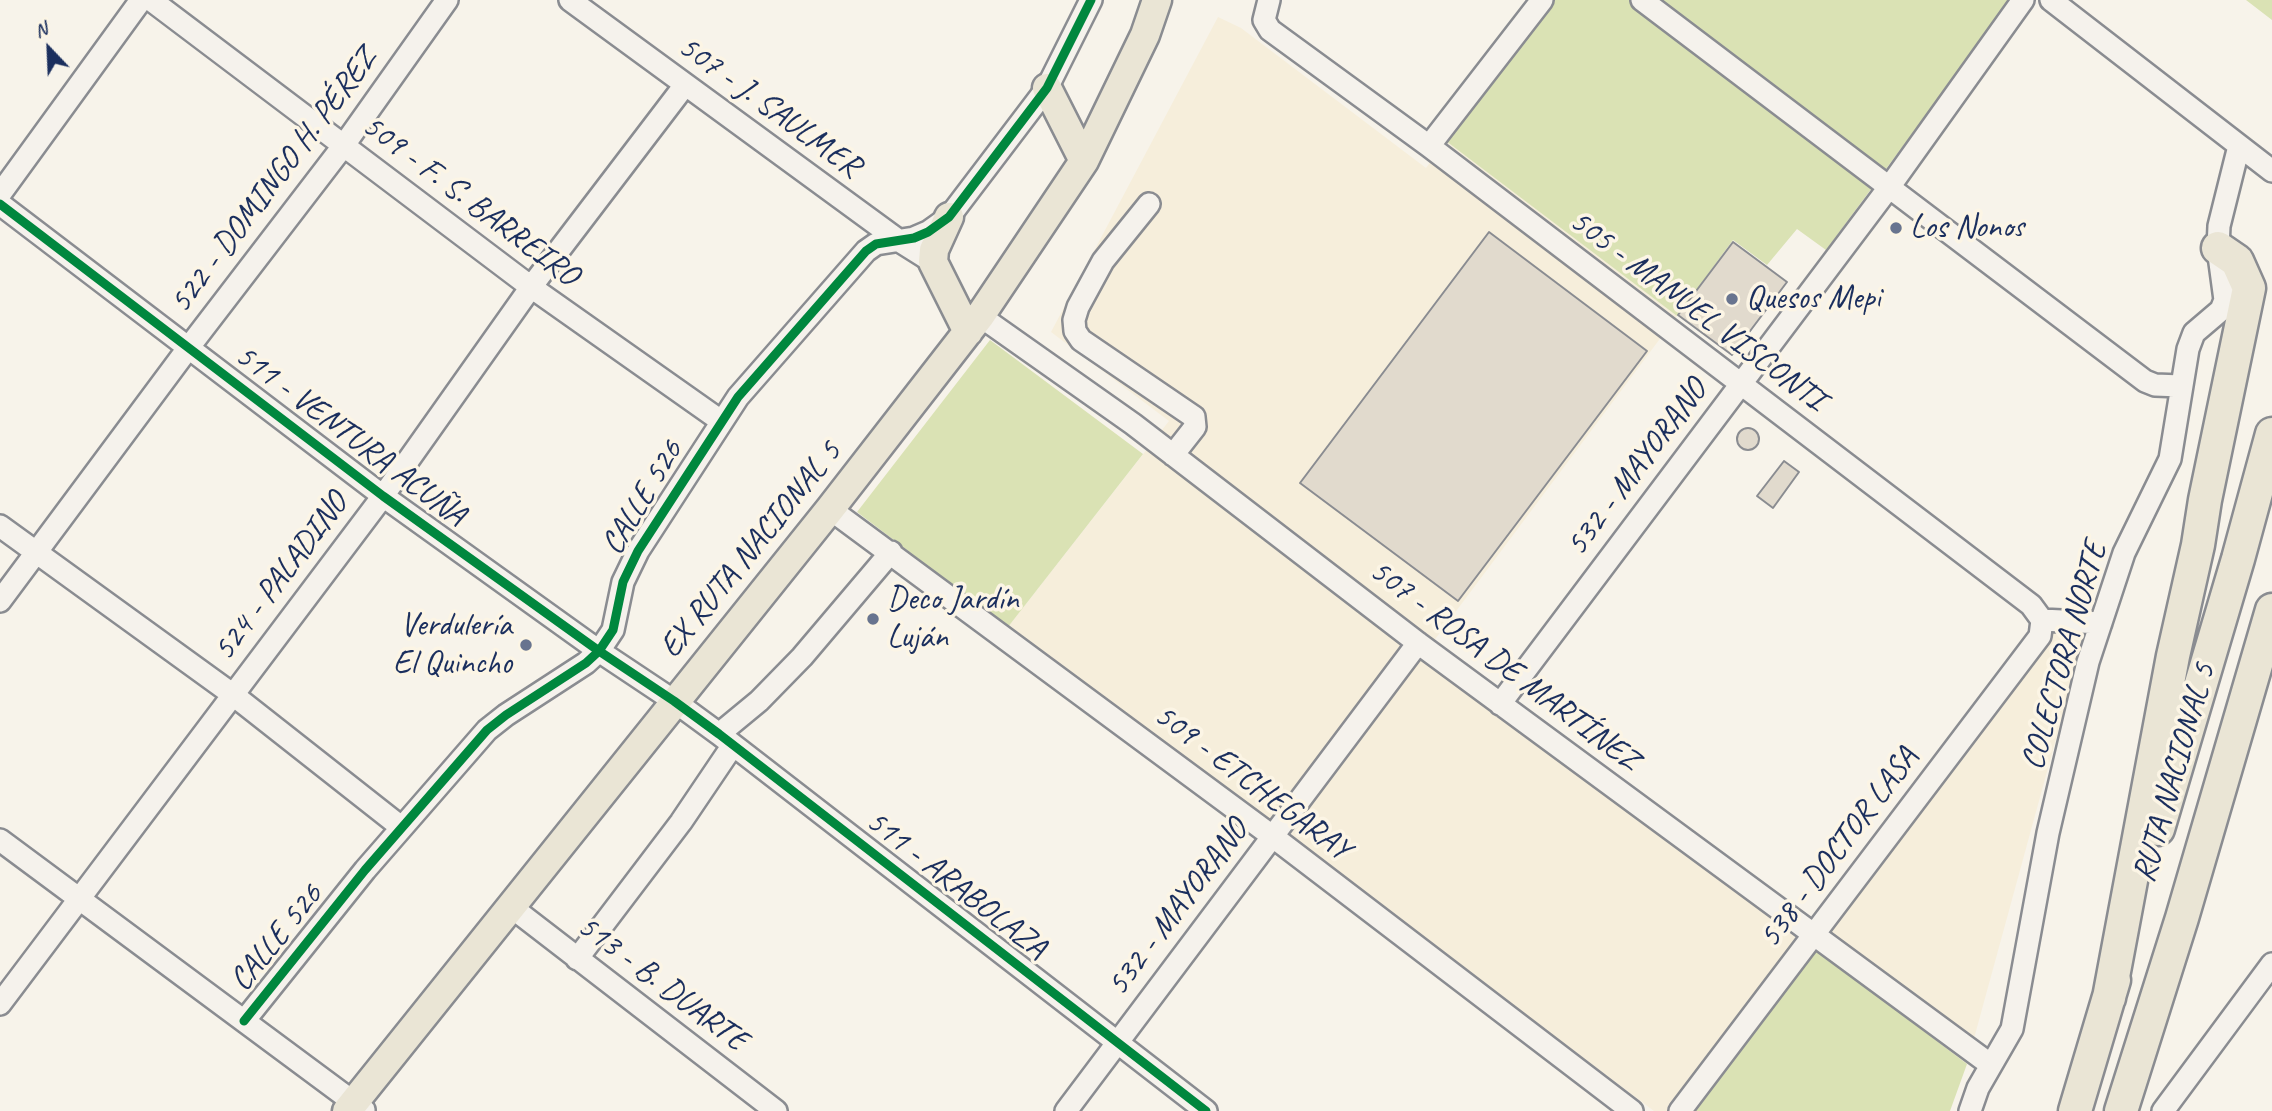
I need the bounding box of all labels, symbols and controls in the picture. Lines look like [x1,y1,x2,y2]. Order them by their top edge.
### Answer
north arrow [14,14,84,84]
text: N [31,16,51,43]
street label: 507 - J. SAULMER [670,27,868,187]
street label: 522 - DOMINGO H. PÉREZ [162,41,386,321]
street label: 509 - F. S. BARREIRO [354,107,586,295]
street label: 505 - MANUEL VISCONTI [1561,202,1833,420]
place label: Los Nonos [1910,208,2024,248]
marker: Los Nonos [1888,220,1904,236]
place label: Quesos Mepi [1746,279,1881,319]
marker: Quesos Mepi [1724,291,1740,307]
street label: 511 - VENTURA ACUÑA [227,336,473,536]
street label: 532 - MAYORANO [1558,372,1716,564]
street label: CALLE 526 [594,434,692,562]
street label: EX RUTA NACIONAL 5 [652,434,850,666]
street label: 524 - PALADINO [205,485,357,669]
street label: COLECTORA NORTE [2014,537,2116,775]
street label: 507 - ROSA DE MARTÍNEZ [1361,552,1647,780]
place label: Deco Jardín Luján [887,580,1019,658]
place label: Verdulería El Quincho [393,606,512,684]
marker: Deco Jardín Luján [865,611,881,627]
marker: Verdulería El Quincho [518,637,534,653]
street label: RUTA NACIONAL 5 [2125,659,2225,887]
street label: 509 - ETCHEGARAY [1146,696,1358,870]
street label: 538 - DOCTOR LASA [1751,740,1927,956]
street label: 511 - ARABOLAZA [858,802,1054,968]
street label: 532 - MAYORANO [1099,812,1257,1004]
street label: CALLE 526 [222,876,332,1000]
street label: 513 - B. DUARTE [569,907,755,1061]

